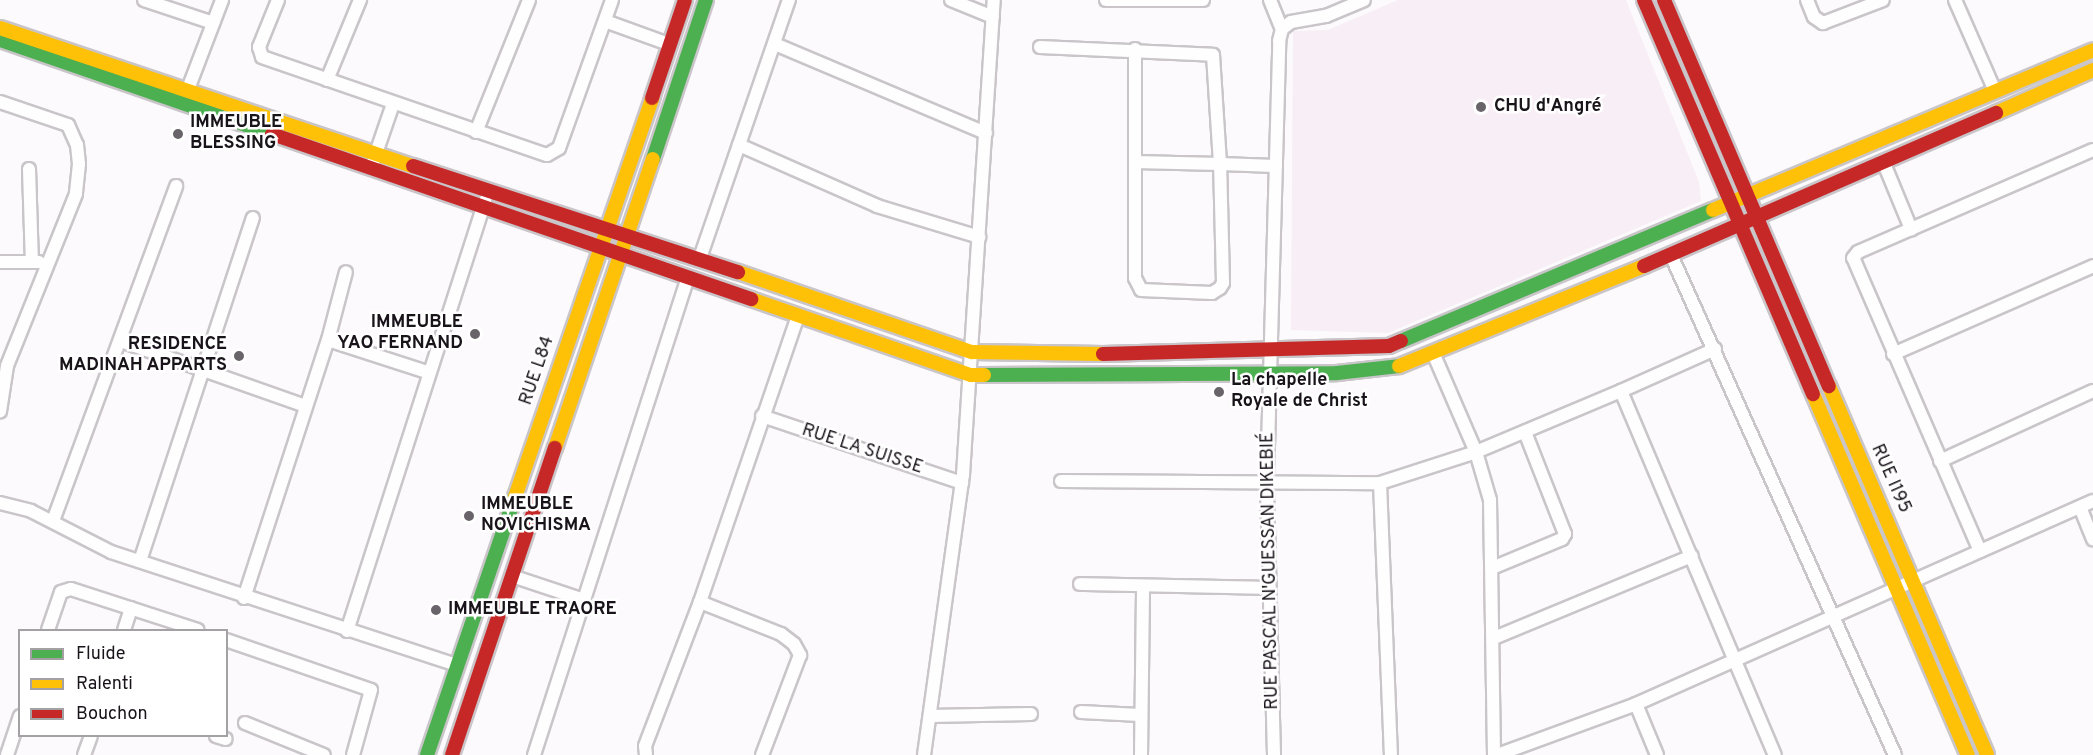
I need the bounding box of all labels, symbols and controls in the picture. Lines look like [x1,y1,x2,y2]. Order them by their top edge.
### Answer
place label: CHU d'Angré [1494,96,1602,118]
marker: CHU d'Angré [1472,98,1490,116]
place label: IMMEUBLE BLESSING [190,113,282,156]
marker: IMMEUBLE BLESSING [171,127,185,141]
place label: IMMEUBLE YAO FERNAND [337,313,463,356]
marker: IMMEUBLE YAO FERNAND [468,327,482,341]
street label: RUE L84 [516,334,560,408]
place label: RESIDENCE MADINAH APPARTS [58,335,227,378]
marker: RESIDENCE MADINAH APPARTS [232,349,246,363]
place label: La chapelle Royale de Christ [1231,371,1368,413]
marker: La chapelle Royale de Christ [1212,385,1226,399]
street label: RUE LA SUISSE [798,420,926,480]
street label: RUE PASCAL N'GUESSAN DIKEBIÉ [1258,432,1284,710]
street label: RUE I195 [1865,441,1915,517]
place label: IMMEUBLE NOVICHISMA [481,495,591,538]
marker: IMMEUBLE NOVICHISMA [462,509,476,523]
place label: IMMEUBLE TRAORE [448,599,617,621]
marker: IMMEUBLE TRAORE [429,603,443,617]
legend [18,629,228,737]
text: Fluide [76,643,125,666]
text: Ralenti [76,673,133,696]
text: Bouchon [76,703,148,726]

